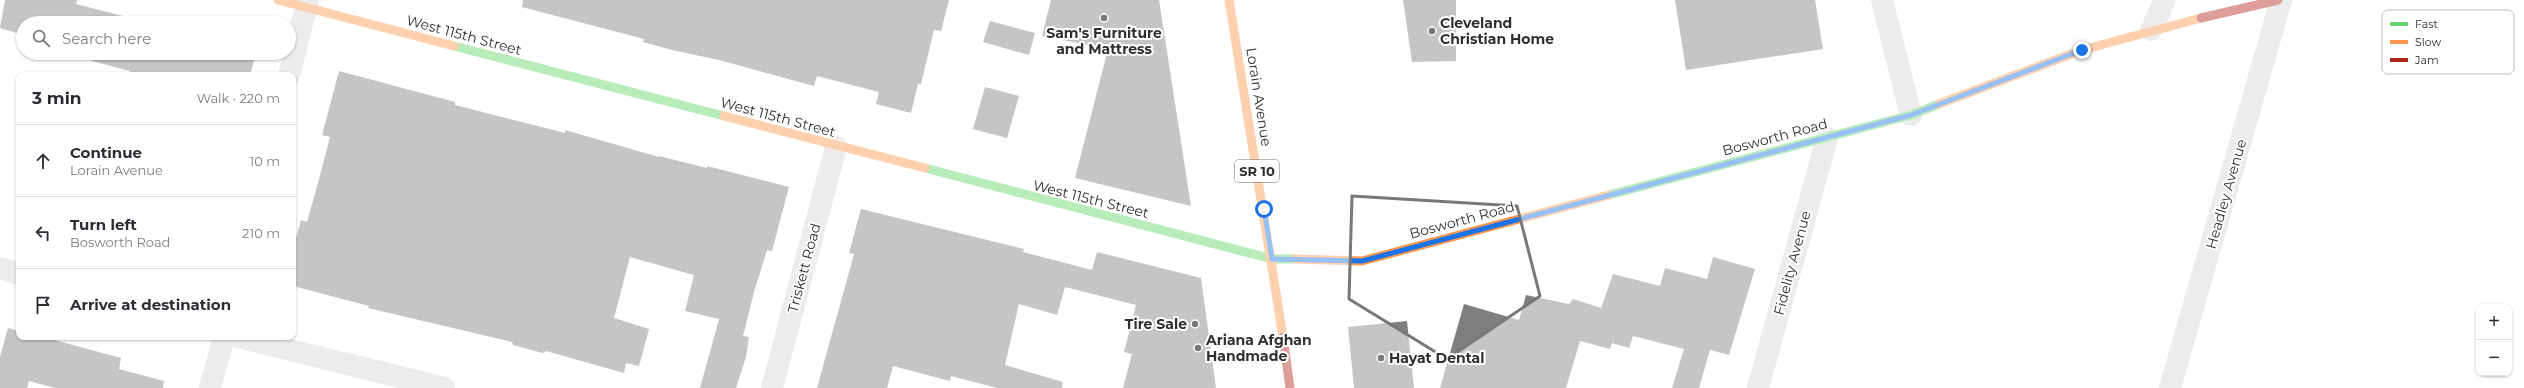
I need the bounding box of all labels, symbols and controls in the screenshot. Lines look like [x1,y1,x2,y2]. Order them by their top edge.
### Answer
legend [2382,10,2514,74]
street label: West 115th Street [404,11,524,59]
marker: Sam's Furniture and Mattress [1099,13,1109,23]
place label: Cleveland Christian Home [1440,14,1554,48]
search box [16,16,296,60]
text: Fast [2415,17,2439,31]
place label: Sam's Furniture and Mattress [1046,24,1162,58]
marker: Cleveland Christian Home [1427,26,1437,36]
icon: search [30,27,52,49]
text: Search here [62,29,151,48]
text: Slow [2415,35,2441,49]
route end [2073,41,2091,59]
street label: Lorain Avenue [1242,46,1276,148]
text: Jam [2414,53,2439,67]
text: 3 min [32,88,82,108]
text: Walk · 220 m [197,90,280,106]
street label: West 115th Street [718,93,838,141]
street label: Bosworth Road [1720,114,1830,160]
street label: Headley Avenue [2202,137,2250,251]
text: Continue [70,143,142,162]
icon: ahead [32,150,54,172]
text: 10 m [250,153,280,169]
road number: SR 10 [1235,160,1279,182]
text: Lorain Avenue [70,162,163,178]
street label: West 115th Street [1031,176,1151,222]
street label: Bosworth Road [1407,197,1517,243]
route start [1255,200,1273,218]
street label: Fidelity Avenue [1769,209,1815,317]
text: Turn left [70,215,137,234]
street label: Triskett Road [783,221,825,315]
icon: left [32,222,54,244]
text: 210 m [242,225,280,241]
text: Bosworth Road [70,234,170,250]
icon: arrive [32,294,54,316]
text: Arrive at destination [70,295,231,314]
map controls [2476,304,2512,376]
button: + [2476,304,2512,340]
place label: Tire Sale [1125,315,1187,333]
marker: Tire Sale [1190,319,1200,329]
place label: Ariana Afghan Handmade [1205,331,1312,365]
button: − [2476,340,2512,376]
marker: Ariana Afghan Handmade [1193,343,1203,353]
place label: Hayat Dental [1389,349,1484,367]
marker: Hayat Dental [1376,353,1386,363]

